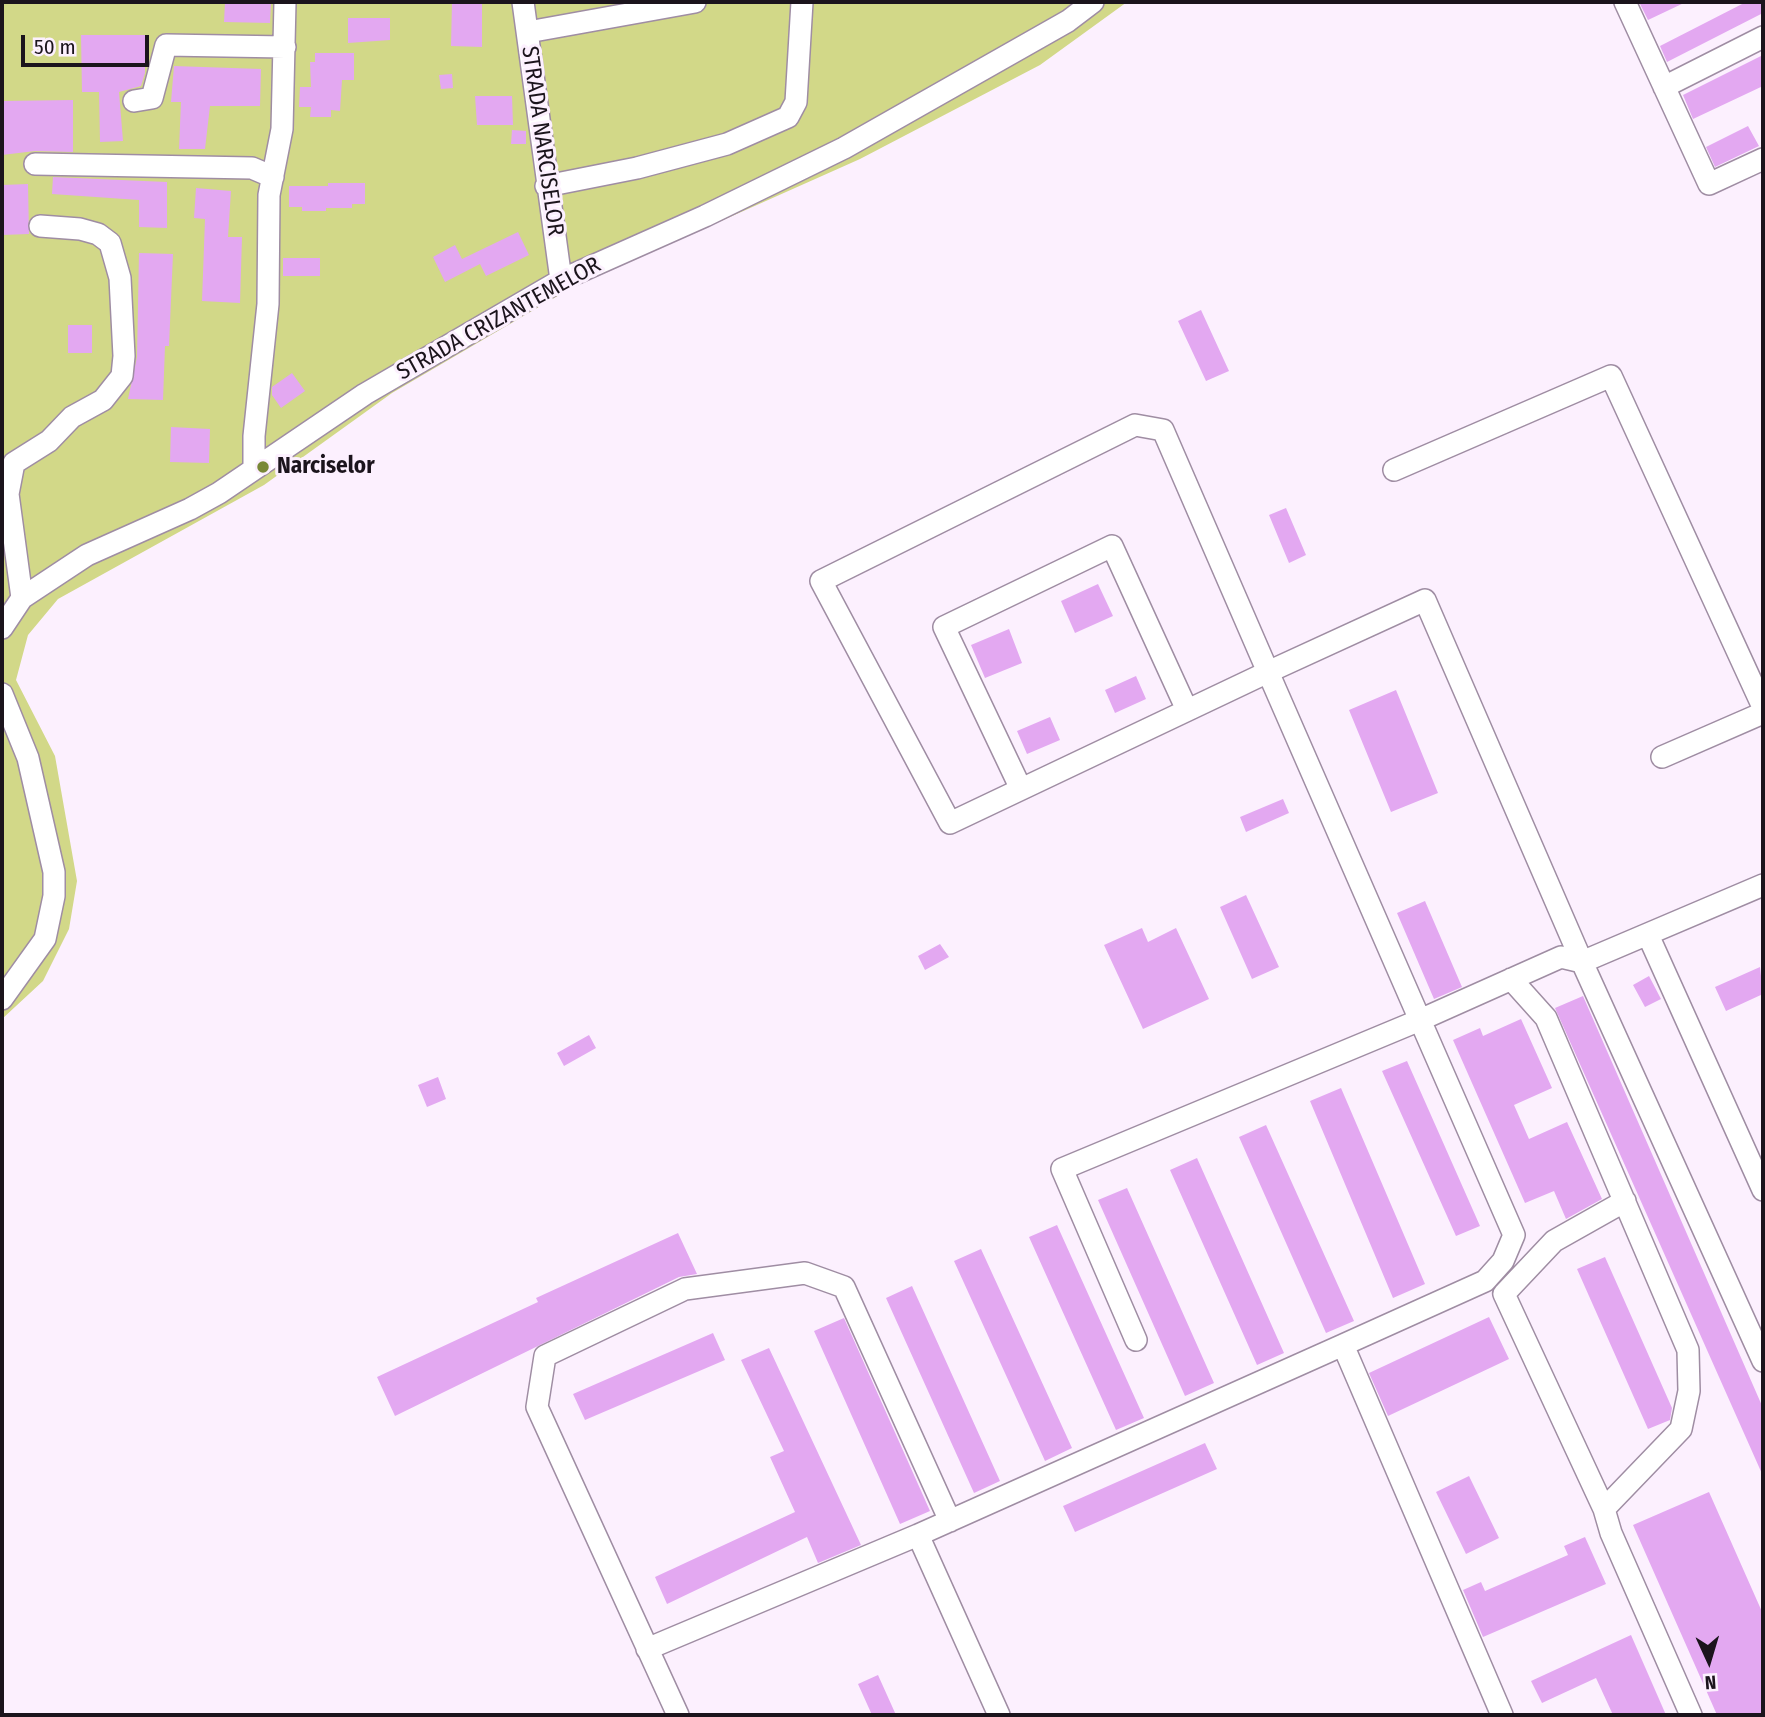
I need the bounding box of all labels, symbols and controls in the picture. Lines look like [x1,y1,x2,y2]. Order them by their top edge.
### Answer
scale bar [24,21,152,65]
text: 50 m [34,34,76,60]
street label: STRADA NARCISELOR [515,44,569,238]
street label: STRADA CRIZANTEMELOR [392,251,606,387]
place label: Narciselor [277,453,375,481]
marker: Narciselor [255,459,271,475]
north arrow [1674,1626,1744,1696]
text: N [1704,1671,1717,1694]

